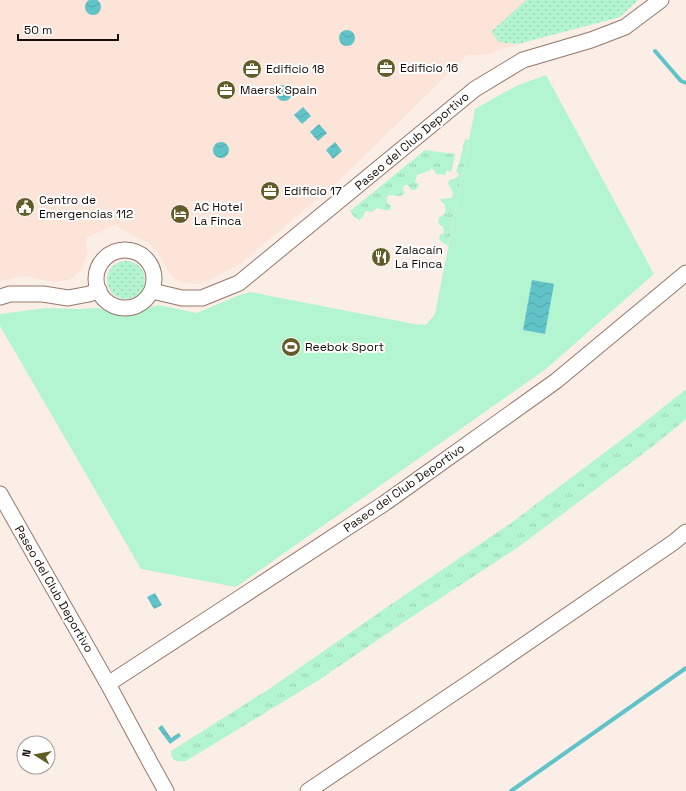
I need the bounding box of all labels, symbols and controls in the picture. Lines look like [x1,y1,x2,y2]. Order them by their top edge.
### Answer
scale bar [18,16,118,42]
text: 50 m [24,22,52,38]
office icon: Edificio 16 [375,57,397,79]
office icon: Edificio 18 [241,58,263,80]
place label: Edificio 16 [400,60,458,76]
place label: Edificio 18 [266,61,325,77]
office icon: Maersk Spain [215,79,237,101]
place label: Maersk Spain [240,82,317,98]
street label: Paseo del Club Deportivo [352,88,472,194]
office icon: Edificio 17 [259,180,281,202]
place label: Edificio 17 [284,183,342,199]
place label: Centro de Emergencias 112 [39,192,133,222]
public building icon: Centro de Emergencias 112 [14,196,36,218]
place label: AC Hotel La Finca [194,199,243,229]
hotel icon: AC Hotel La Finca [169,203,191,225]
place label: Zalacaín La Finca [395,242,443,272]
restaurant icon: Zalacaín La Finca [370,246,392,268]
sports icon: Reebok Sport [280,336,302,358]
place label: Reebok Sport [305,339,384,355]
street label: Paseo del Club Deportivo [340,440,468,536]
street label: Paseo del Club Deportivo [11,522,97,656]
north arrow [16,735,56,775]
text: N [19,748,34,758]

